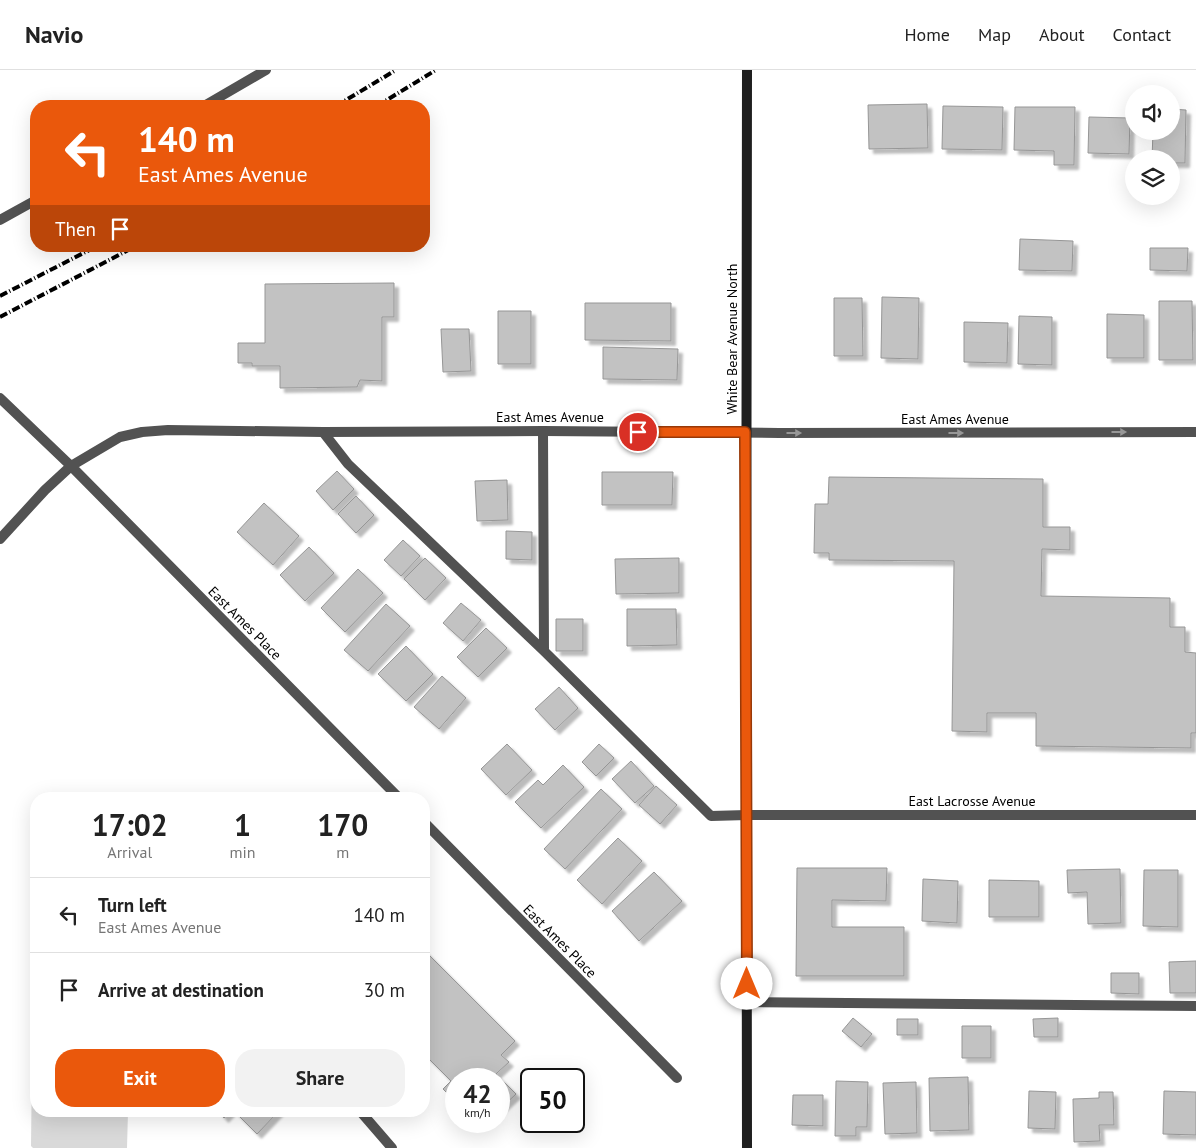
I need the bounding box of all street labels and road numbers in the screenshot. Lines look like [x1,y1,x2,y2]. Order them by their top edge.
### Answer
street label: White Bear Avenue North [723,264,741,414]
street label: East Ames Avenue [496,408,604,426]
street label: East Ames Avenue [901,410,1009,428]
street label: East Ames Place [204,582,286,664]
street label: East Lacrosse Avenue [908,792,1036,810]
street label: East Ames Place [519,900,601,982]

